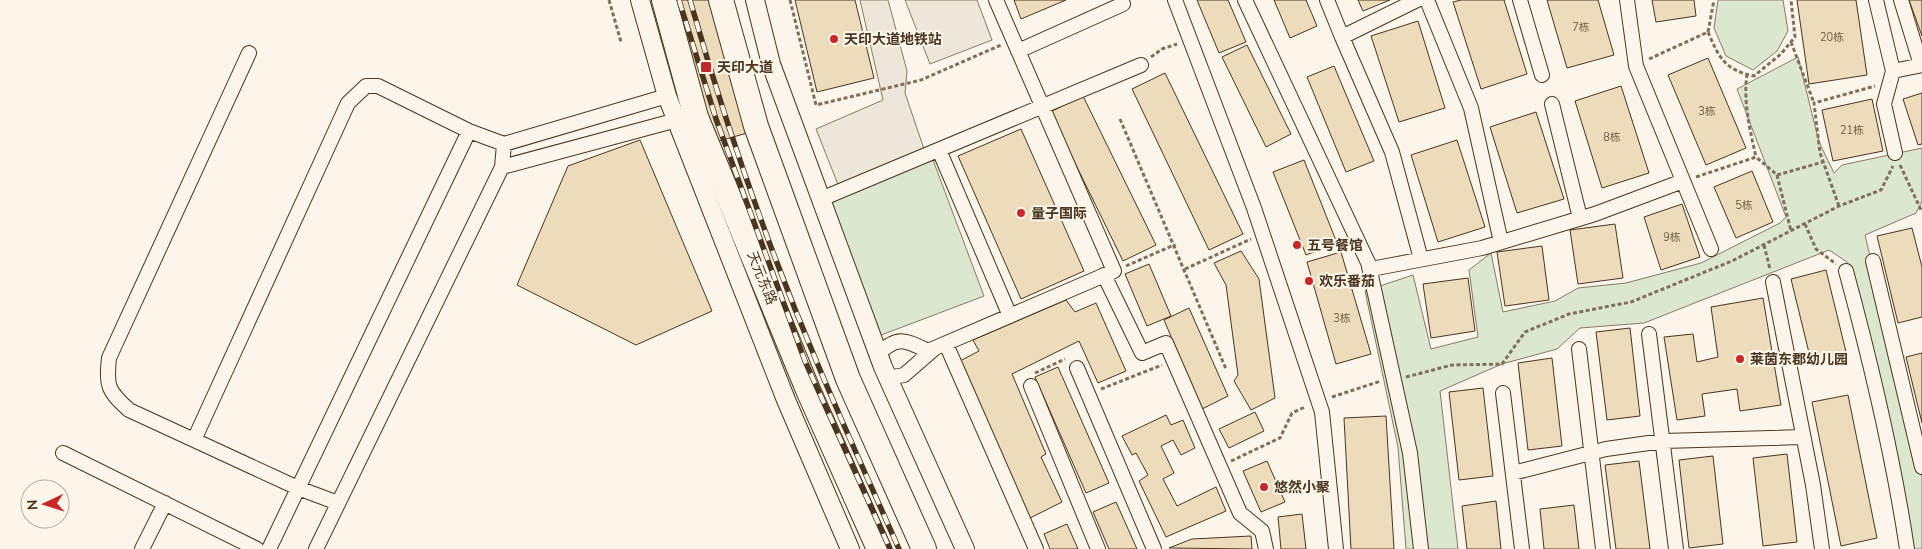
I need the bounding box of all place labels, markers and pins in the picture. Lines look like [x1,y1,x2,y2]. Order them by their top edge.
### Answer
place label: 天印大道地铁站 [844,30,942,49]
marker: 天印大道地铁站 [828,33,840,45]
place label: 天印大道 [717,58,773,77]
marker: 天印大道 [699,60,713,74]
place label: 量子国际 [1031,204,1087,223]
marker: 量子国际 [1015,207,1027,219]
place label: 五号餐馆 [1307,236,1363,255]
marker: 五号餐馆 [1291,239,1303,251]
place label: 欢乐番茄 [1319,272,1375,291]
marker: 欢乐番茄 [1303,275,1315,287]
place label: 莱茵东郡幼儿园 [1750,350,1848,369]
marker: 莱茵东郡幼儿园 [1734,353,1746,365]
place label: 悠然小聚 [1274,478,1330,497]
marker: 悠然小聚 [1258,481,1270,493]

